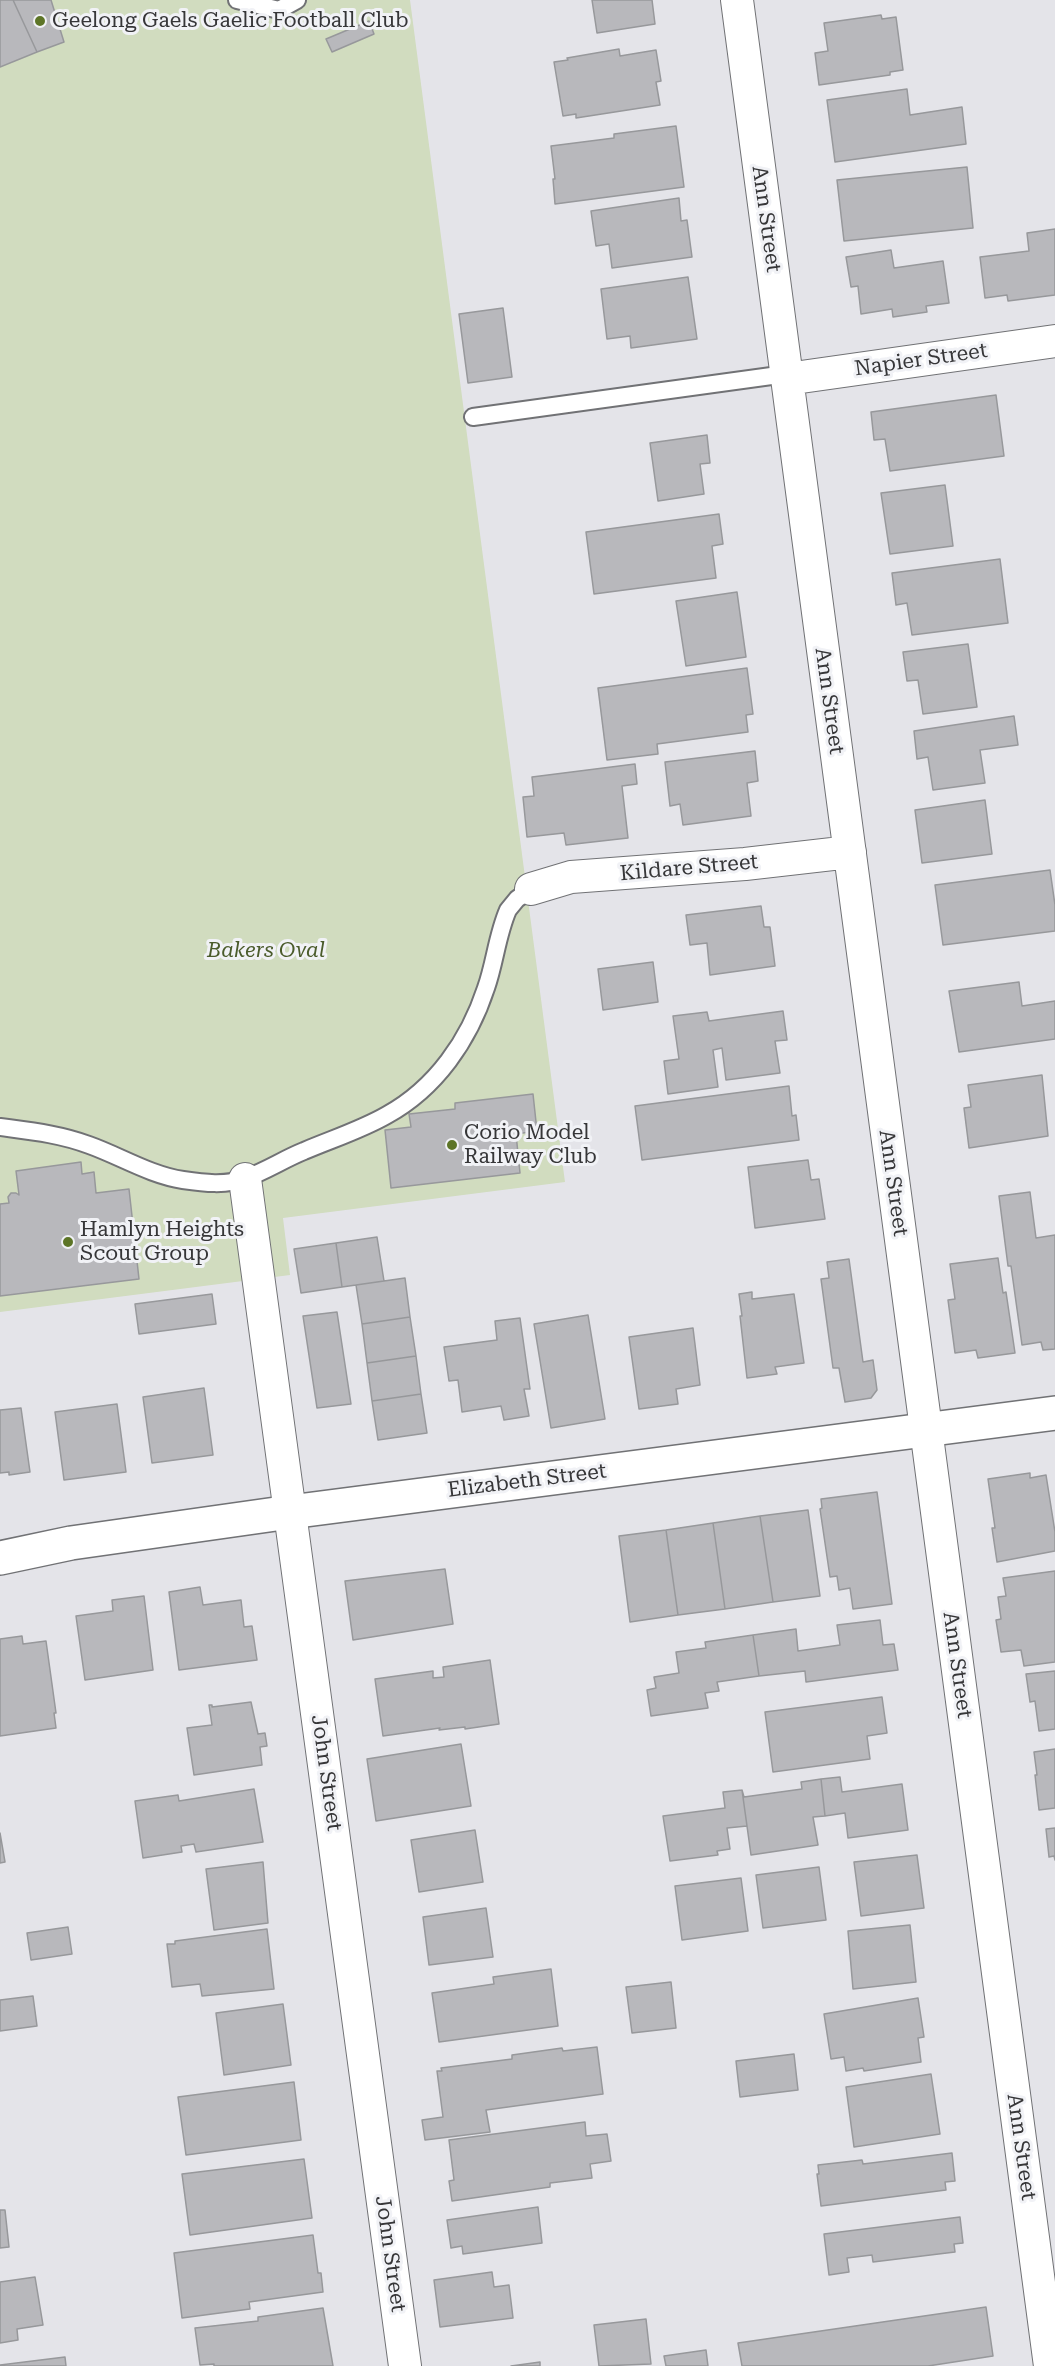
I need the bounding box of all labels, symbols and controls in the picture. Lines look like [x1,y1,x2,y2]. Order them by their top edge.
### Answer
place label: Geelong Gaels Gaelic Football Club [52,8,409,34]
marker: Geelong Gaels Gaelic Football Club [33,14,47,28]
street label: Ann Street [746,164,786,274]
street label: Napier Street [853,338,989,382]
street label: Ann Street [809,646,849,756]
street label: Kildare Street [619,849,759,887]
park label: Bakers Oval [207,938,325,964]
place label: Corio Model Railway Club [464,1120,597,1170]
street label: Ann Street [873,1128,913,1238]
marker: Corio Model Railway Club [445,1138,459,1152]
place label: Hamlyn Heights Scout Group [80,1217,244,1267]
marker: Hamlyn Heights Scout Group [61,1235,75,1249]
street label: Elizabeth Street [446,1459,608,1503]
street label: Ann Street [937,1610,977,1720]
street label: John Street [305,1713,347,1833]
street label: Ann Street [1001,2092,1041,2202]
street label: John Street [369,2194,411,2314]

